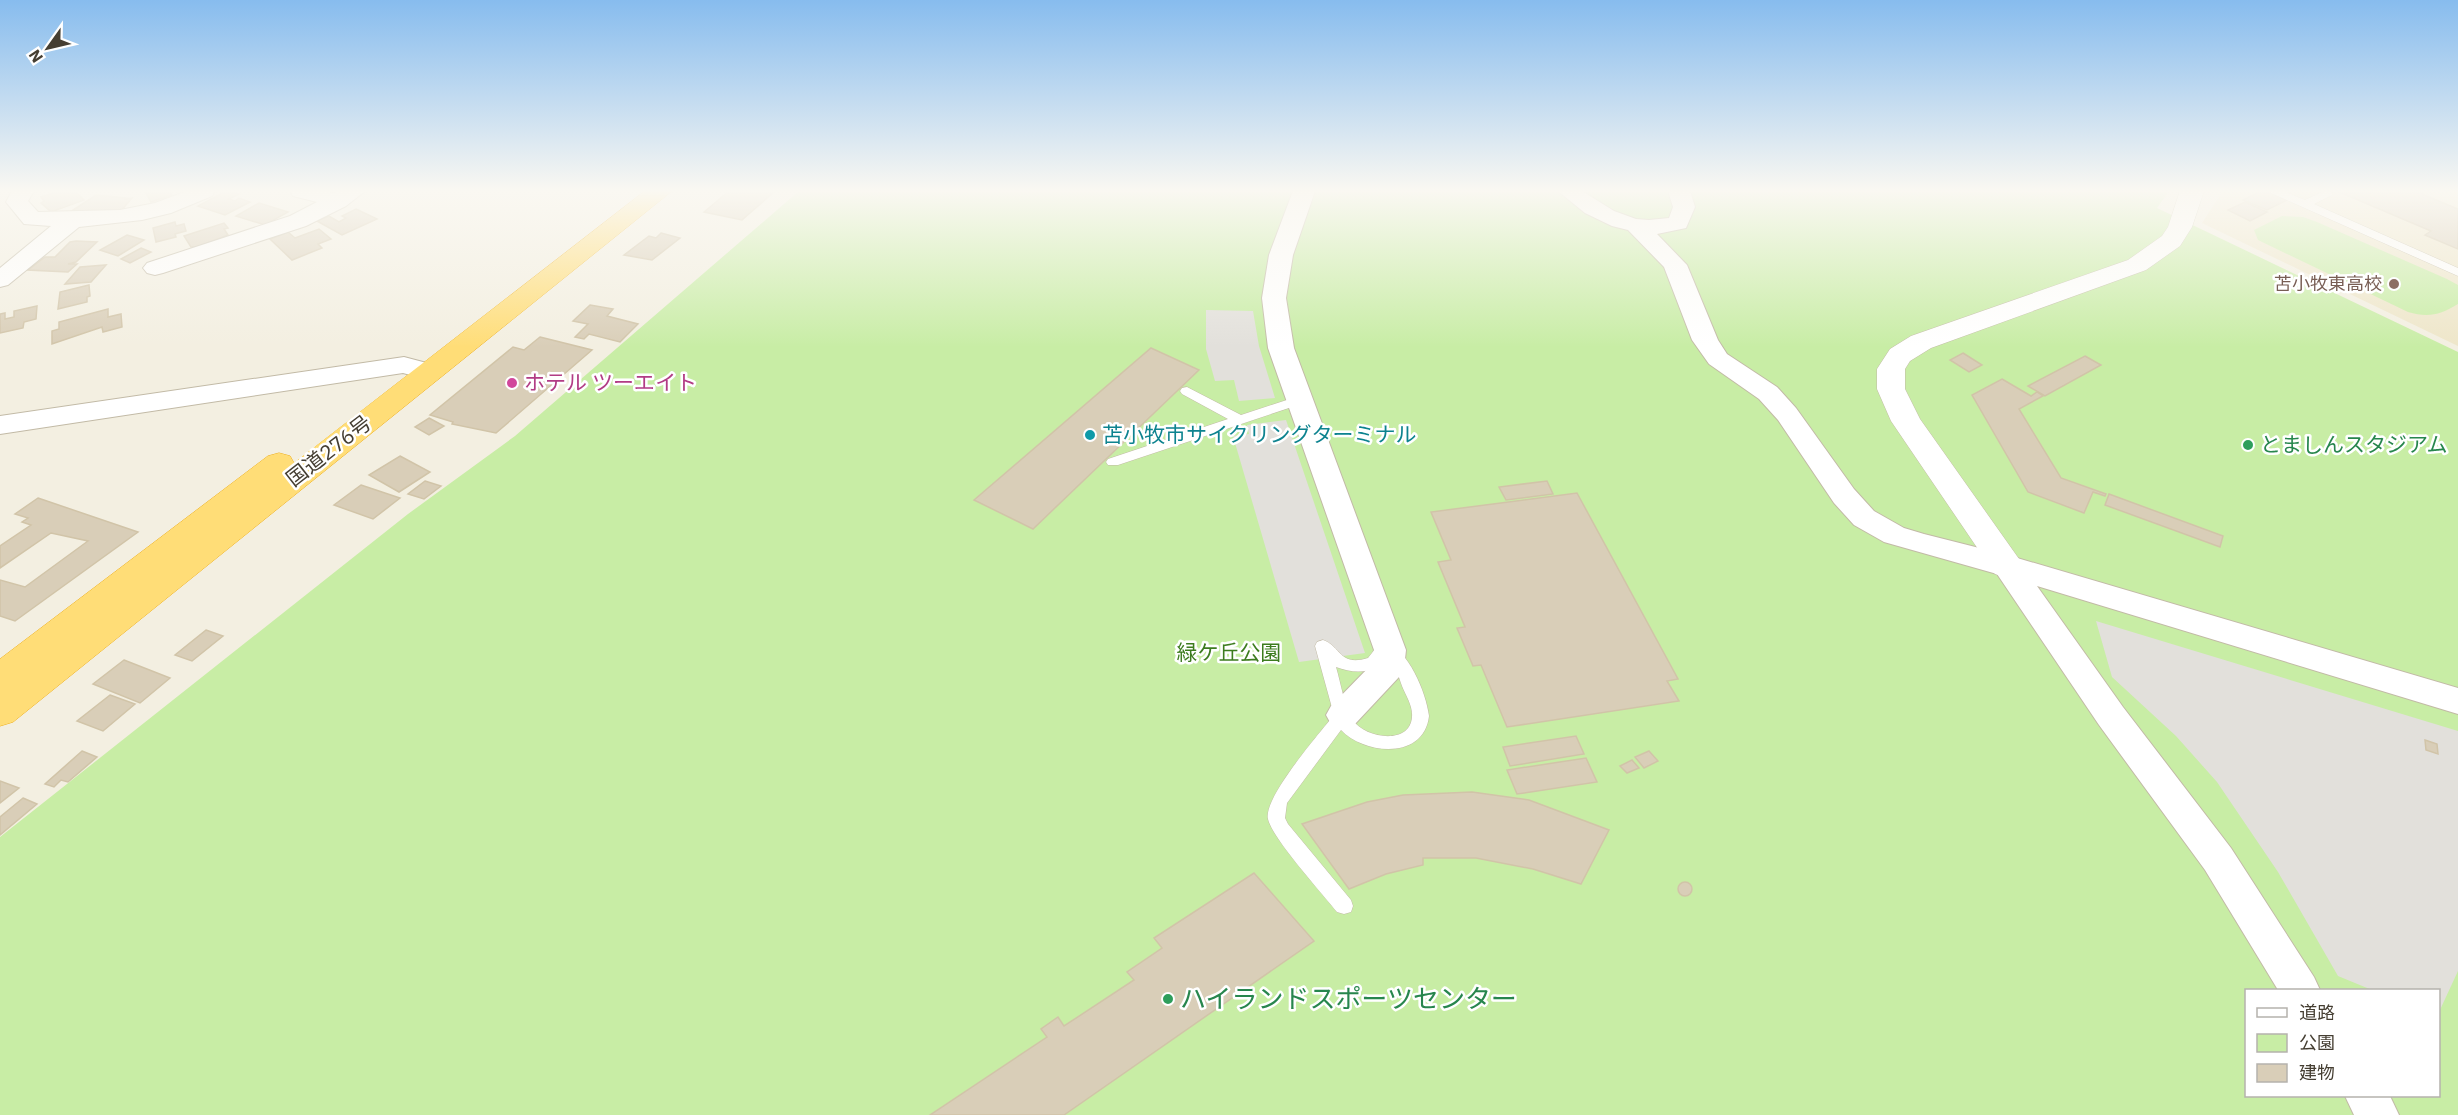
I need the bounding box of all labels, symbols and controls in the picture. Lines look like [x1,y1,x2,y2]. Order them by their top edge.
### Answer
north arrow [18,18,78,78]
text: N [24,46,47,67]
place label: 苫小牧東高校 [2274,272,2382,295]
marker: 苫小牧東高校 [2387,277,2401,291]
place label: ホテル ツーエイト [524,368,697,396]
marker: ホテル ツーエイト [505,376,519,390]
street label: 国道276号 [280,408,377,492]
place label: 苫小牧市サイクリングターミナル [1102,420,1417,448]
marker: 苫小牧市サイクリングターミナル [1083,428,1097,442]
place label: とましんスタジアム [2260,430,2448,458]
marker: とましんスタジアム [2241,438,2255,452]
park label: 緑ケ丘公園 [1177,638,1282,666]
place label: ハイランドスポーツセンター [1180,981,1517,1015]
legend [2245,989,2440,1097]
marker: ハイランドスポーツセンター [1161,992,1175,1006]
text: 道路 [2299,1001,2335,1024]
text: 公園 [2299,1031,2335,1054]
text: 建物 [2299,1061,2335,1084]

